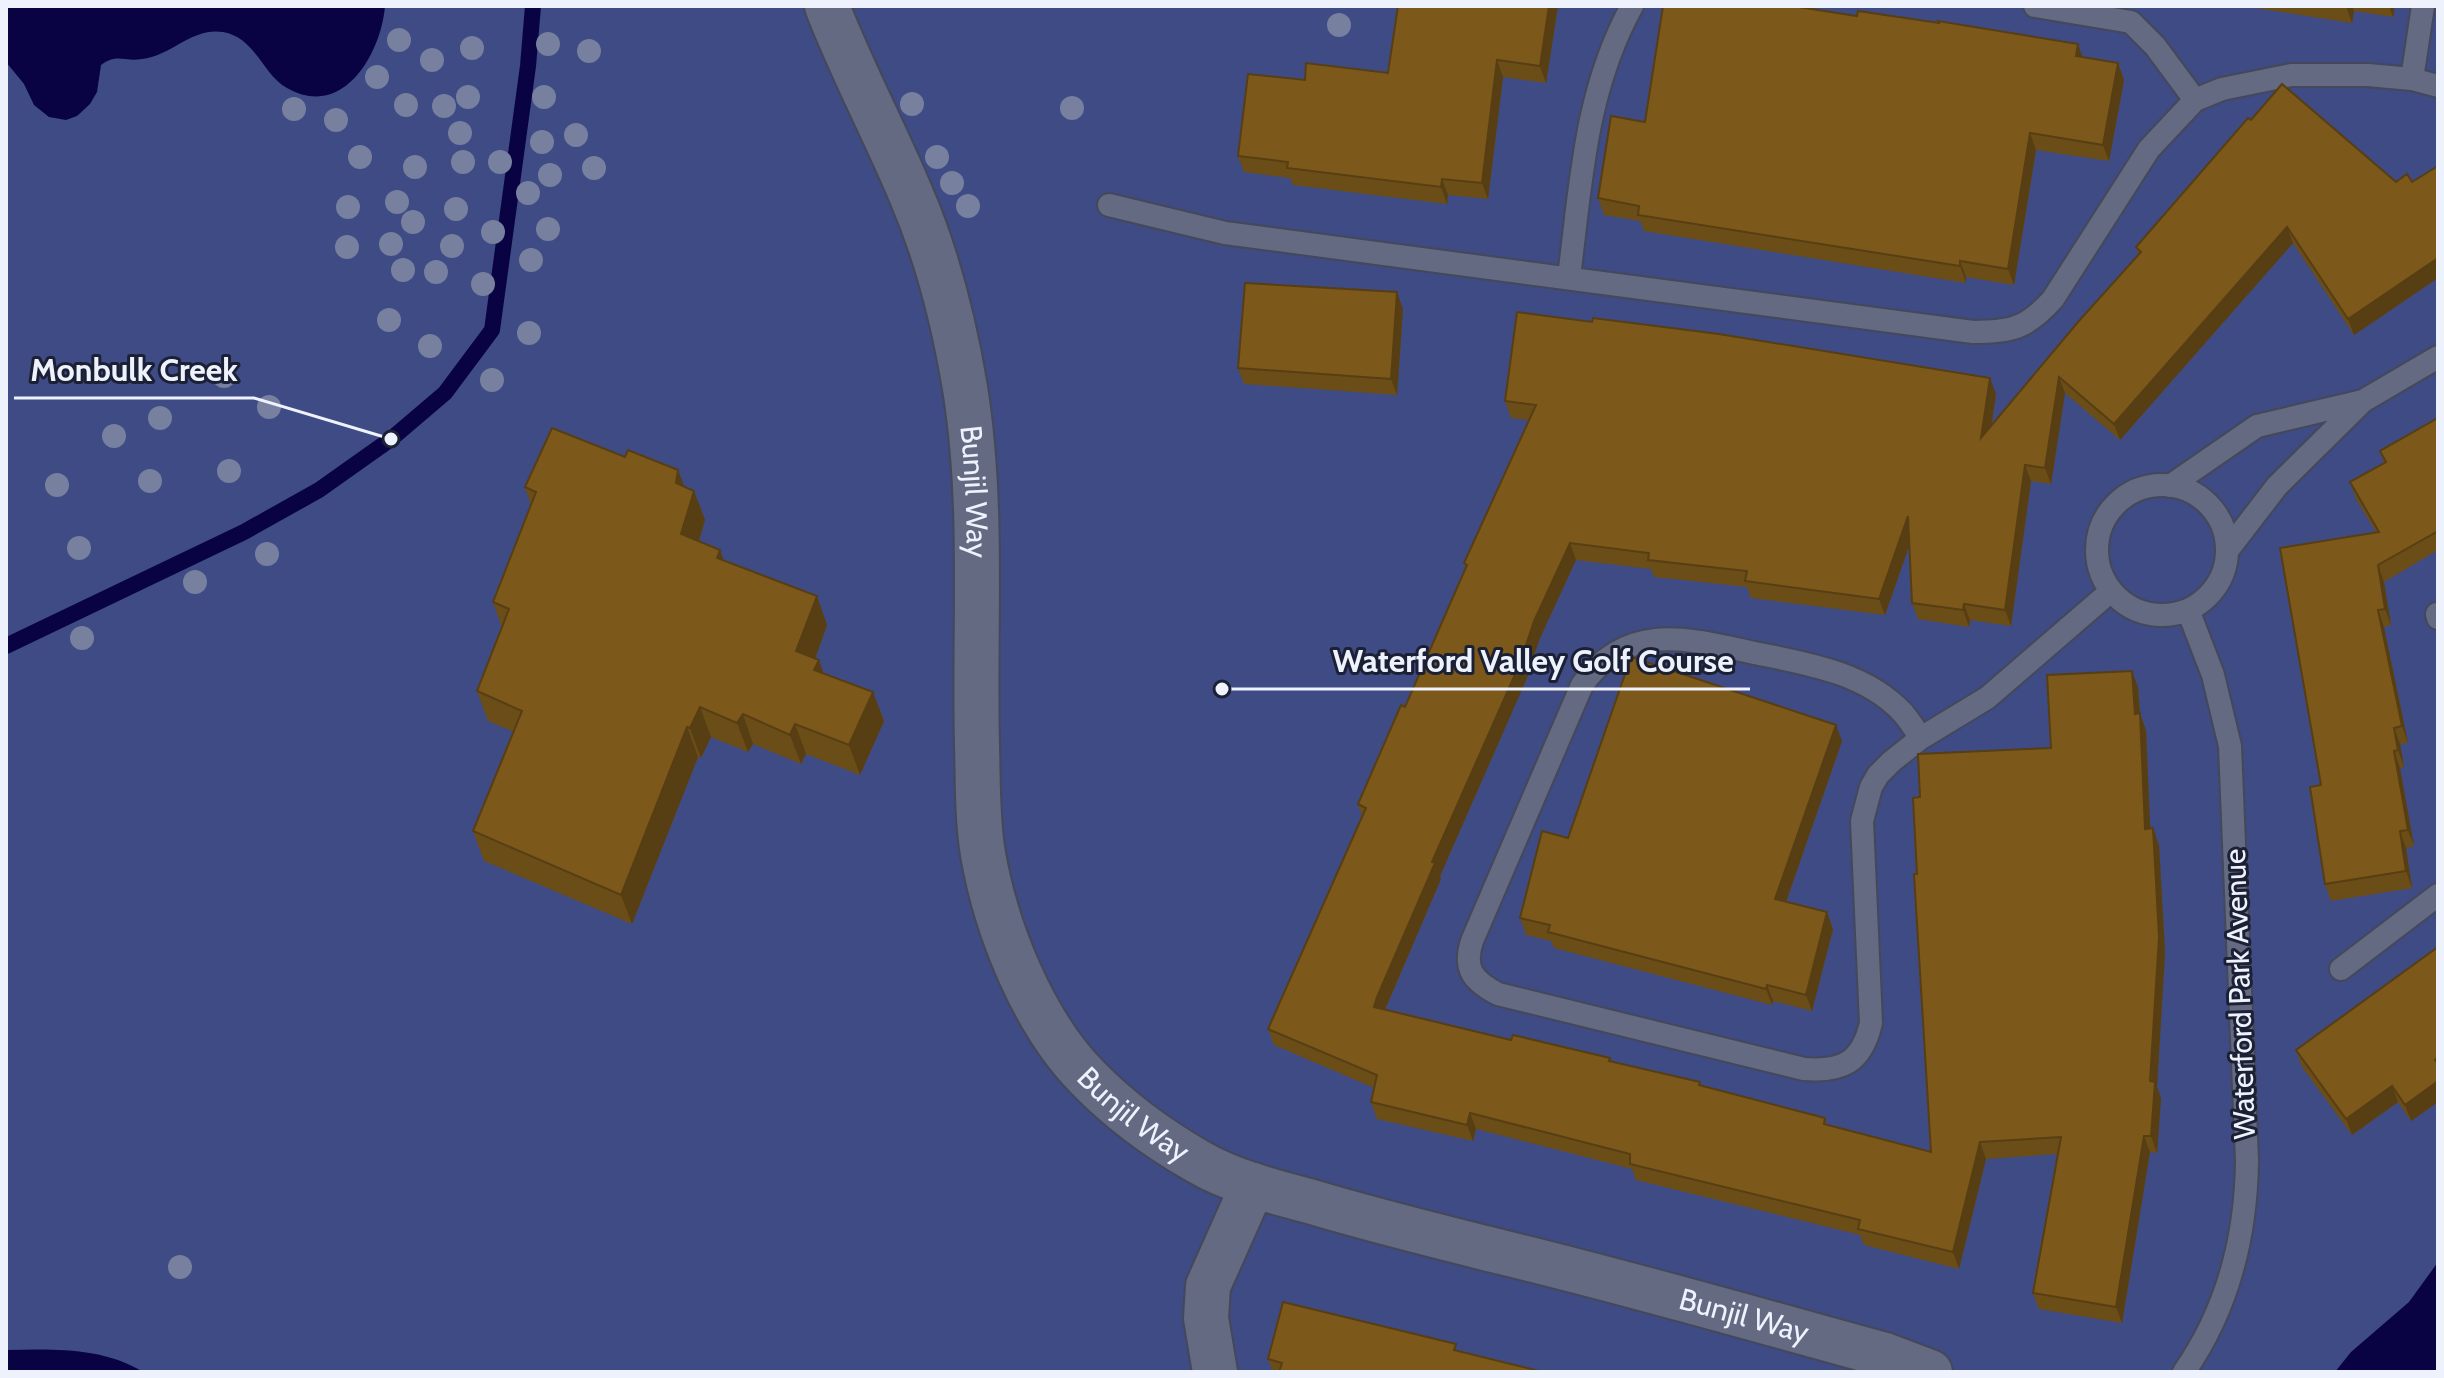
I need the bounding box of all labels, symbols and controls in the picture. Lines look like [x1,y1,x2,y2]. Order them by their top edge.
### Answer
callout: Monbulk Creek [14,342,254,398]
text: Monbulk Creek [30,350,238,389]
street label: Bunjil Way [952,423,996,558]
callout: Waterford Valley Golf Course [1317,633,1750,689]
text: Waterford Valley Golf Course [1332,641,1734,680]
street label: Waterford Park Avenue [2216,848,2263,1140]
street label: Bunjil Way [1070,1059,1197,1170]
street label: Bunjil Way [1675,1280,1813,1351]

